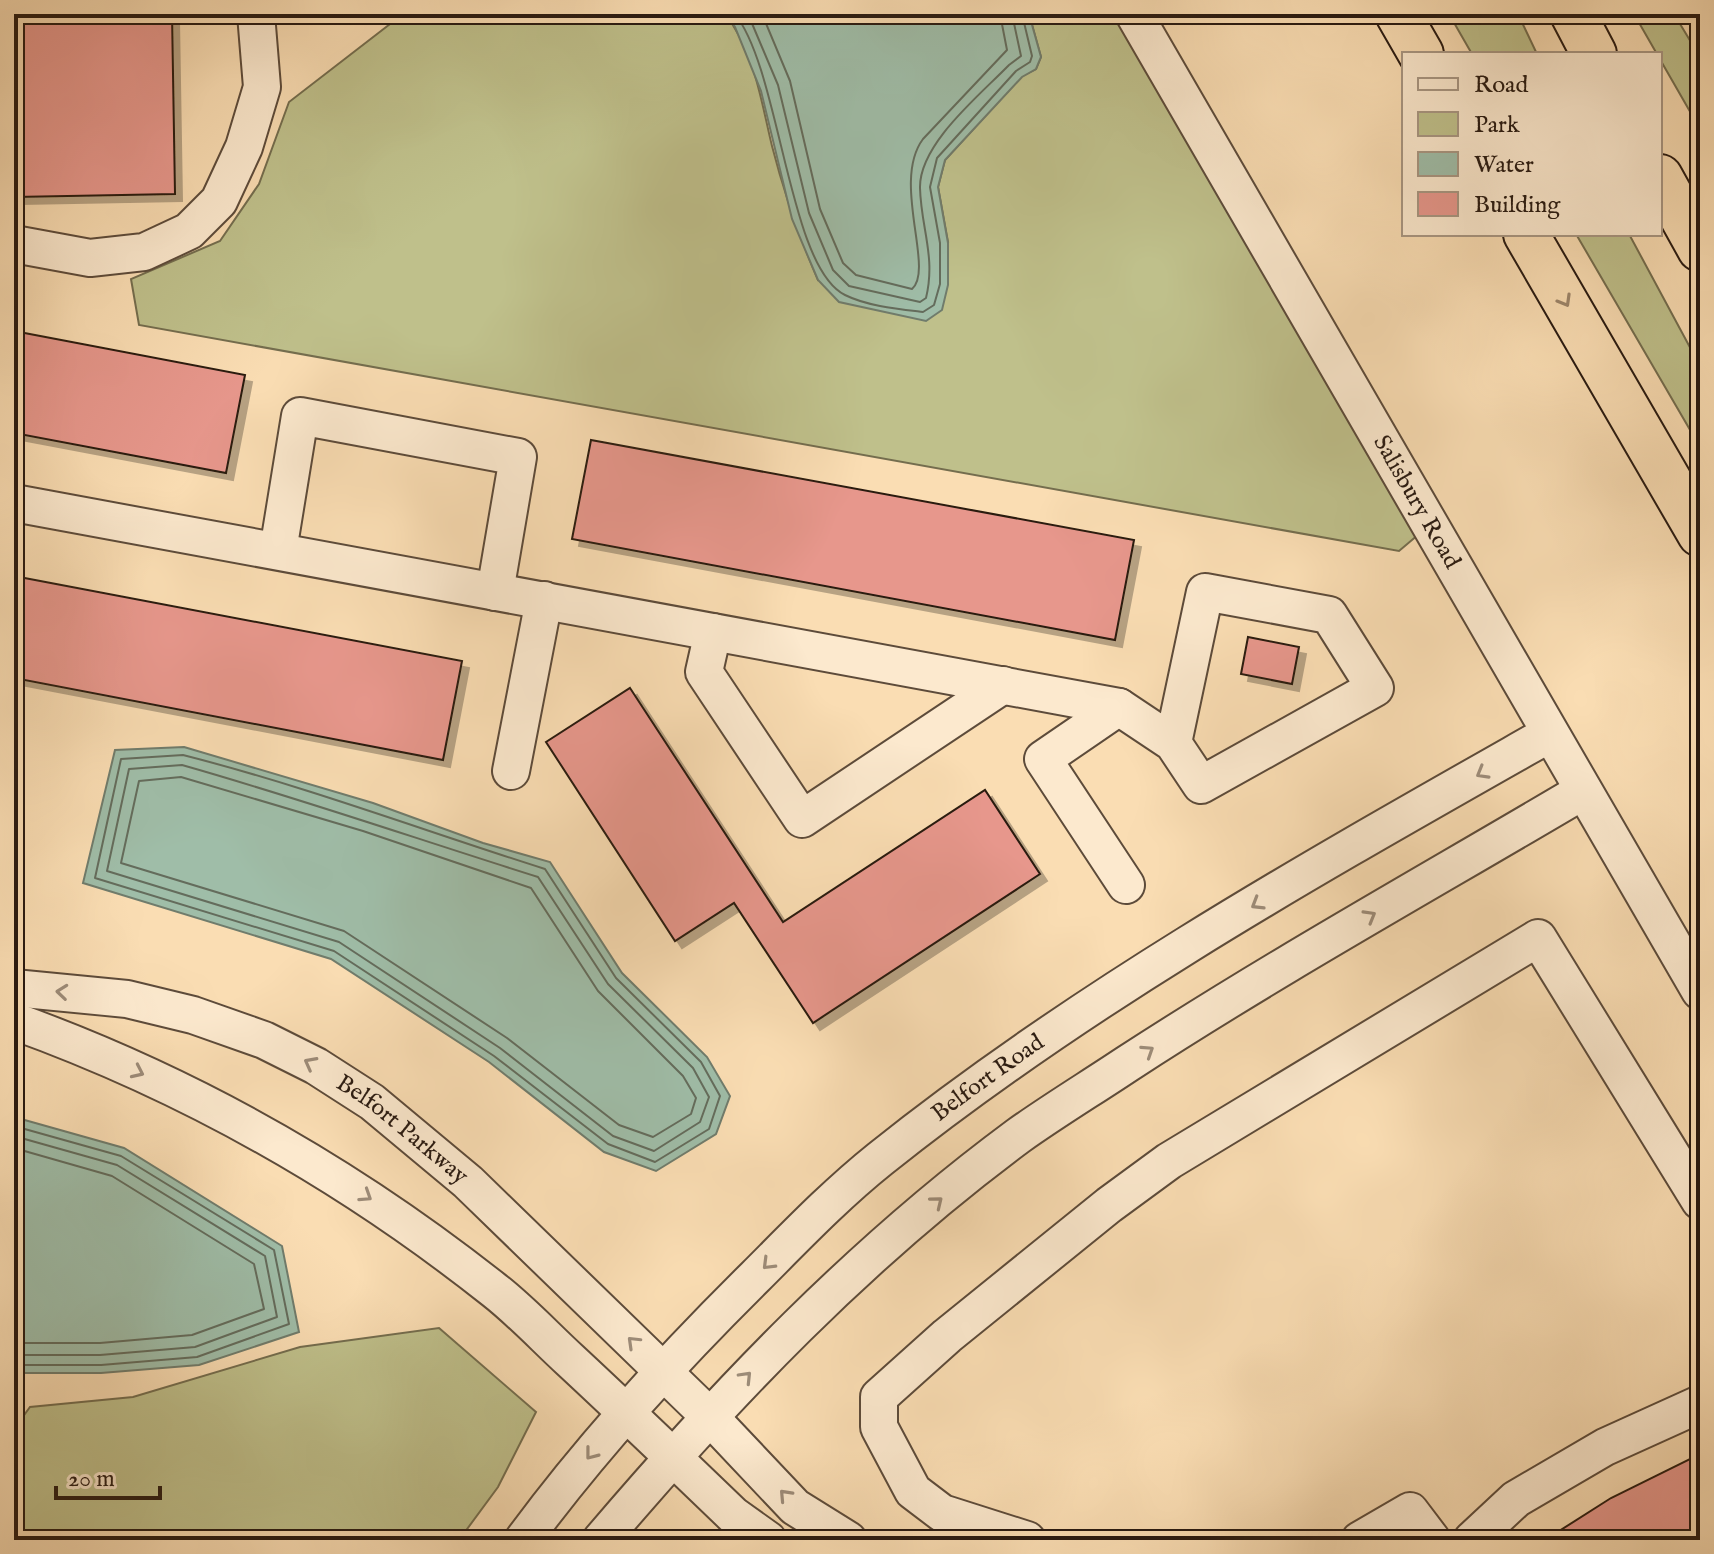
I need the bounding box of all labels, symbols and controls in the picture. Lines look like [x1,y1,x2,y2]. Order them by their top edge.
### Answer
legend [1402,52,1662,236]
text: Road [1474,70,1528,101]
text: Park [1474,110,1520,141]
text: Water [1474,150,1534,181]
text: Building [1474,190,1561,221]
one-way arrow [1555,293,1571,307]
street label: Salisbury Road [1366,430,1468,575]
one-way arrow [1476,763,1491,779]
one-way arrow [1251,894,1266,910]
one-way arrow [1362,910,1376,926]
one-way arrow [55,984,68,1001]
street label: Belfort Road [925,1027,1050,1129]
one-way arrow [1140,1045,1154,1060]
one-way arrow [304,1058,319,1073]
one-way arrow [130,1062,144,1078]
street label: Belfort Parkway [330,1068,475,1191]
one-way arrow [357,1187,371,1202]
one-way arrow [928,1197,943,1211]
one-way arrow [763,1255,777,1269]
one-way arrow [628,1337,642,1351]
one-way arrow [737,1372,751,1386]
one-way arrow [586,1445,600,1460]
scale bar [56,1450,160,1500]
text: 20 m [68,1464,115,1495]
one-way arrow [780,1490,794,1505]

